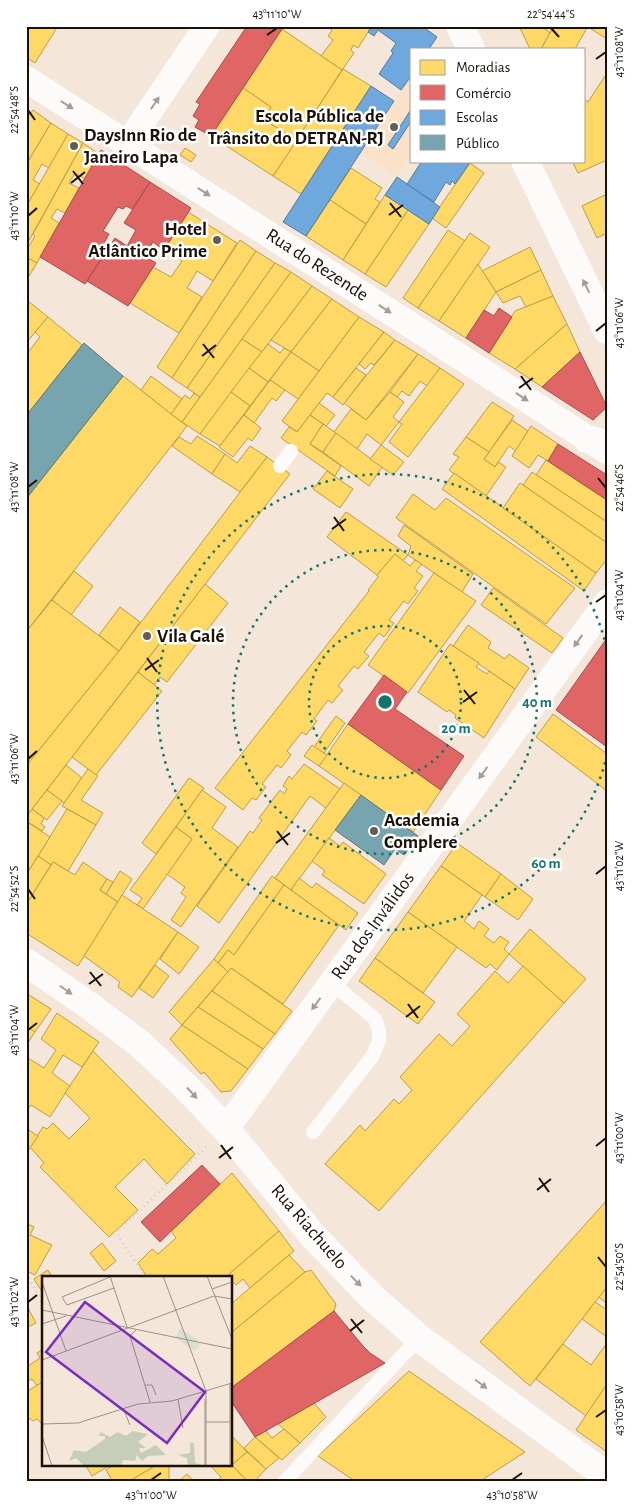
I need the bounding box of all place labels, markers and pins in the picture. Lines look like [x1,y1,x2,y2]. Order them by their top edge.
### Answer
place label: Escola Pública de Trânsito do DETRAN-RJ [207,107,384,148]
marker: Escola Pública de Trânsito do DETRAN-RJ [388,121,400,133]
place label: DaysInn Rio de Janeiro Lapa [84,126,197,167]
marker: DaysInn Rio de Janeiro Lapa [68,140,80,152]
place label: Hotel Atlântico Prime [88,220,207,261]
marker: Hotel Atlântico Prime [211,234,223,246]
place label: Vila Galé [157,627,224,646]
marker: Vila Galé [141,630,153,642]
centre of rings [376,693,394,711]
place label: Academia Complere [384,811,460,852]
marker: Academia Complere [368,825,380,837]

